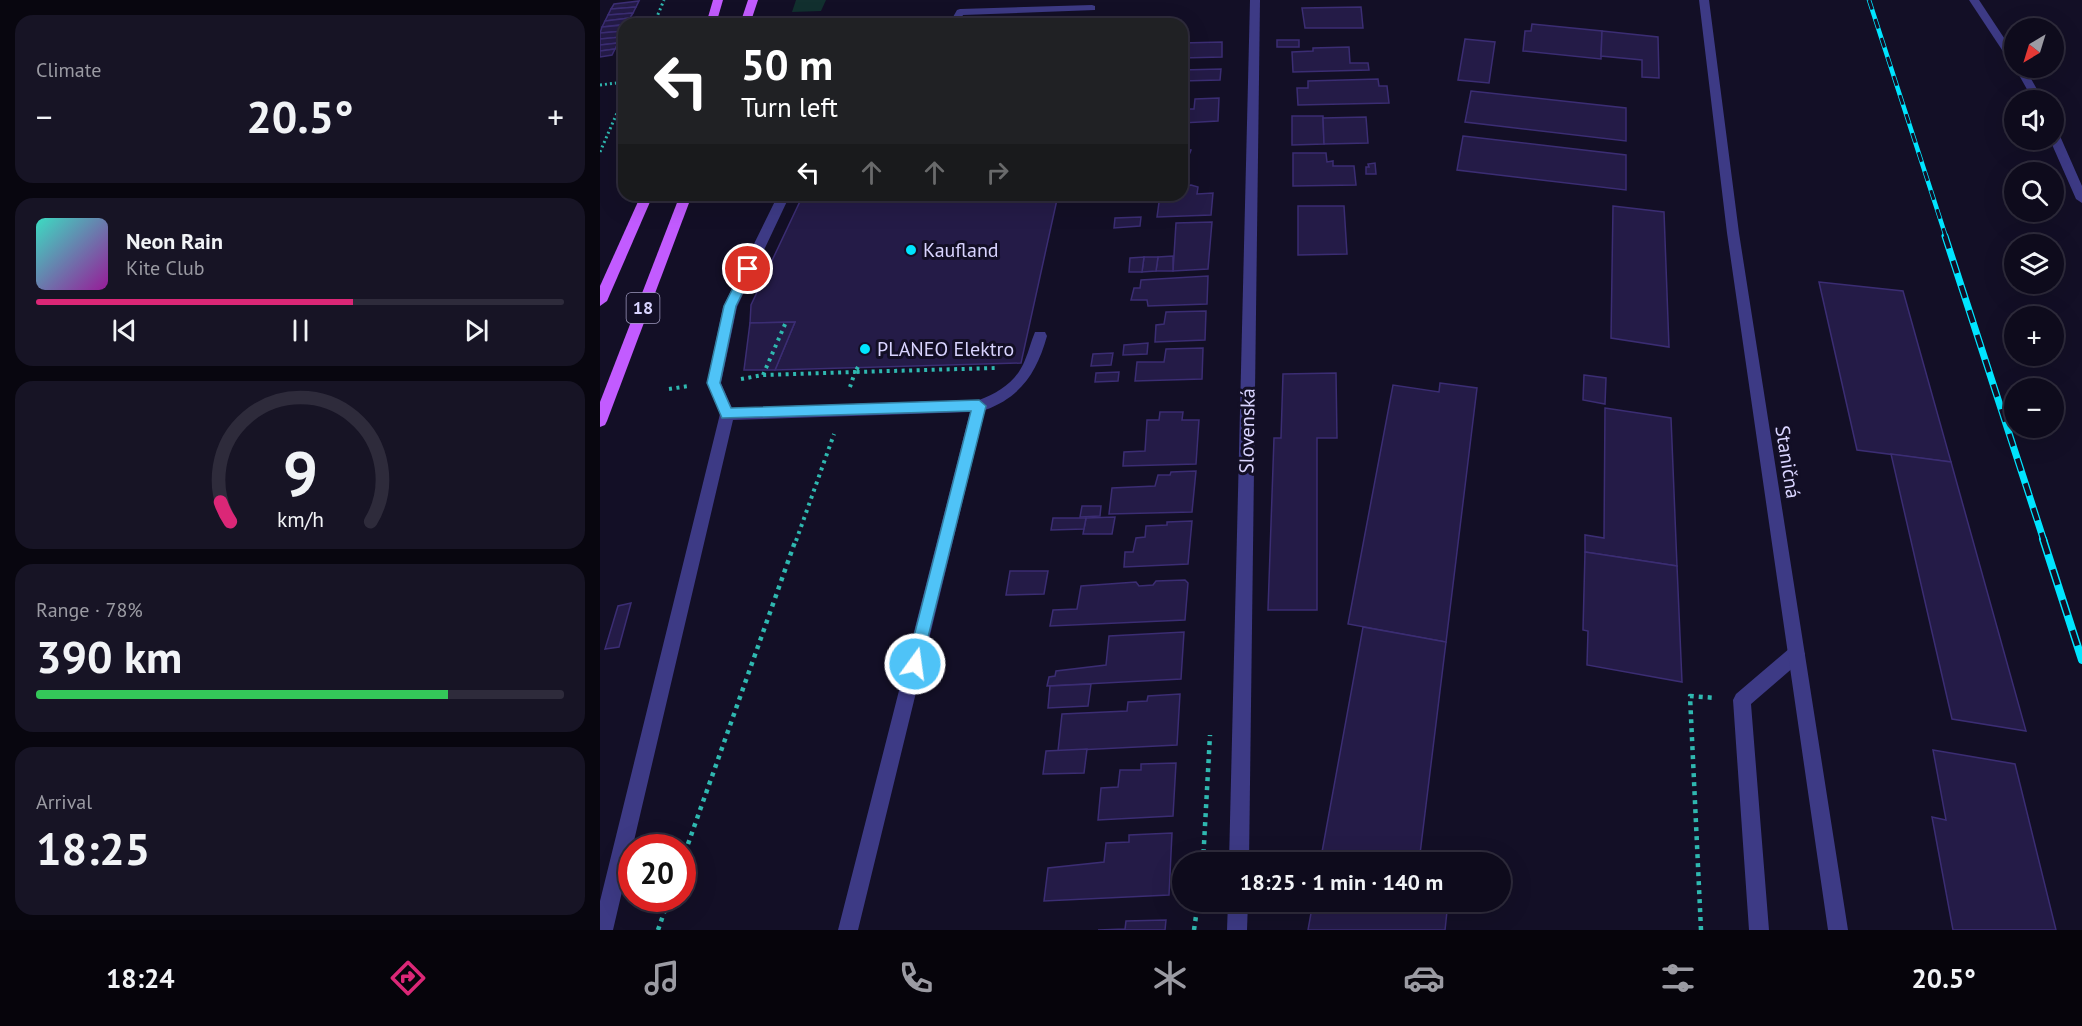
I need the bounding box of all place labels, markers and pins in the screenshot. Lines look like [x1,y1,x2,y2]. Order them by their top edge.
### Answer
place label: Kaufland [923,237,999,263]
pin [722,243,773,294]
marker: Kaufland [904,243,918,257]
place label: PLANEO Elektro [877,336,1014,362]
marker: PLANEO Elektro [858,342,872,356]

